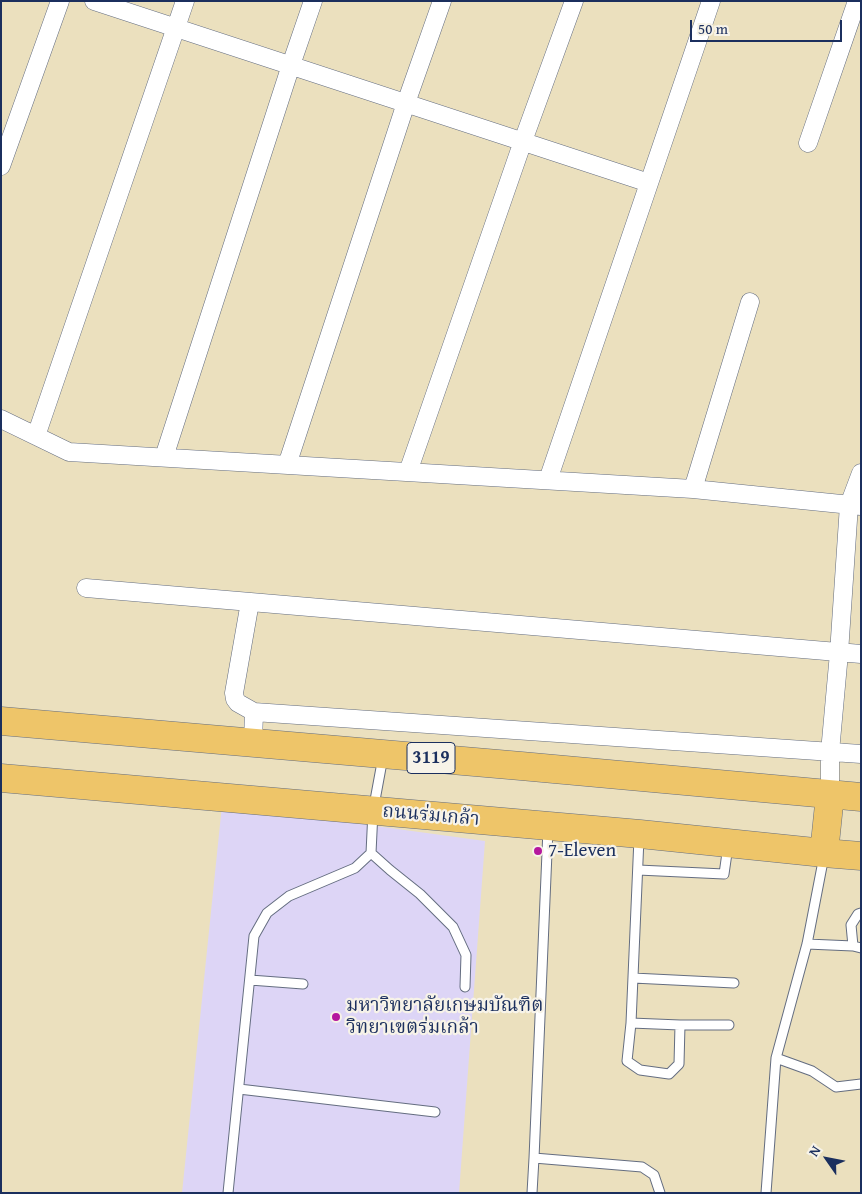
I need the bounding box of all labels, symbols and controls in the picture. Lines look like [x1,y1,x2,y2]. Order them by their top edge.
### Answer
scale bar [692,10,844,42]
text: 50 m [698,18,728,39]
road number: 3119 [407,742,455,774]
street label: ถนนร่มเกล้า [382,800,480,832]
place label: 7-Eleven [548,840,616,862]
marker: 7-Eleven [532,845,544,857]
place label: มหาวิทยาลัยเกษมบัณฑิต วิทยาเขตร่มเกล้า [346,995,543,1039]
marker: มหาวิทยาลัยเกษมบัณฑิต วิทยาเขตร่มเกล้า [330,1011,342,1023]
north arrow [802,1134,852,1184]
text: N [803,1141,825,1160]

